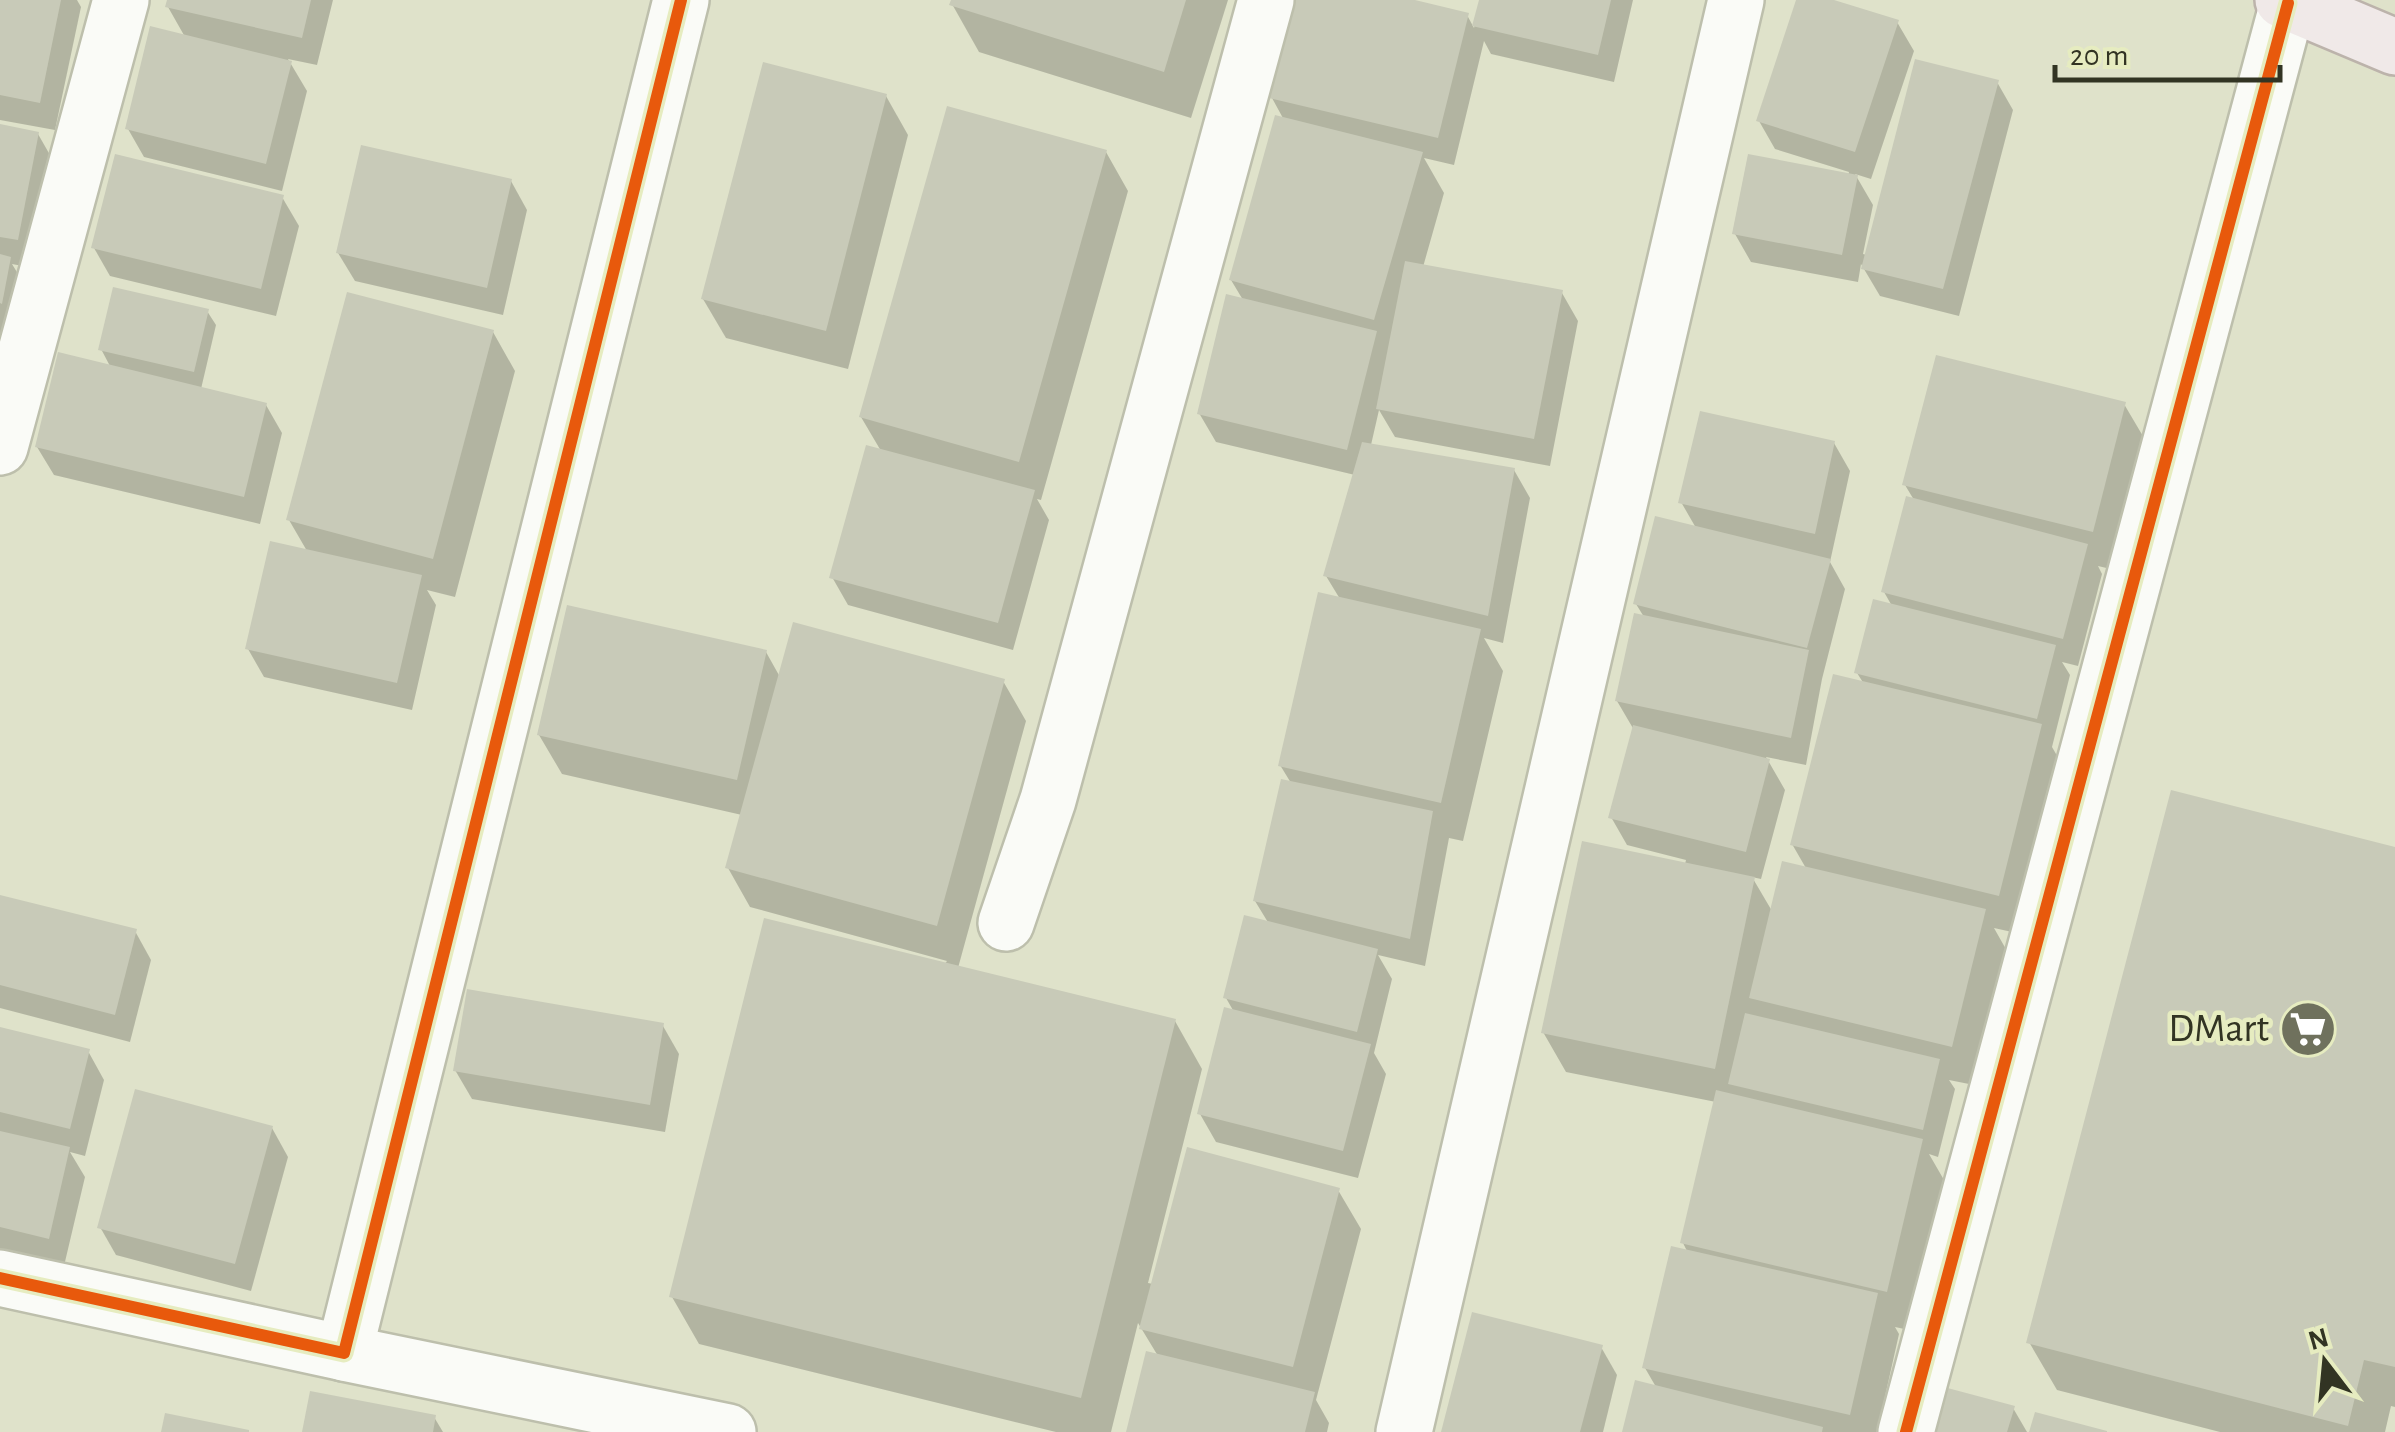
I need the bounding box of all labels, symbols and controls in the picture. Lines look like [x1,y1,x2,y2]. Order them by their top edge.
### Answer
scale bar [2055,20,2280,82]
text: 20 m [2070,41,2128,71]
supermarket icon: DMart [2278,999,2338,1059]
place label: DMart [2168,1009,2269,1049]
north arrow [2275,1312,2375,1412]
text: N [2305,1324,2332,1356]

